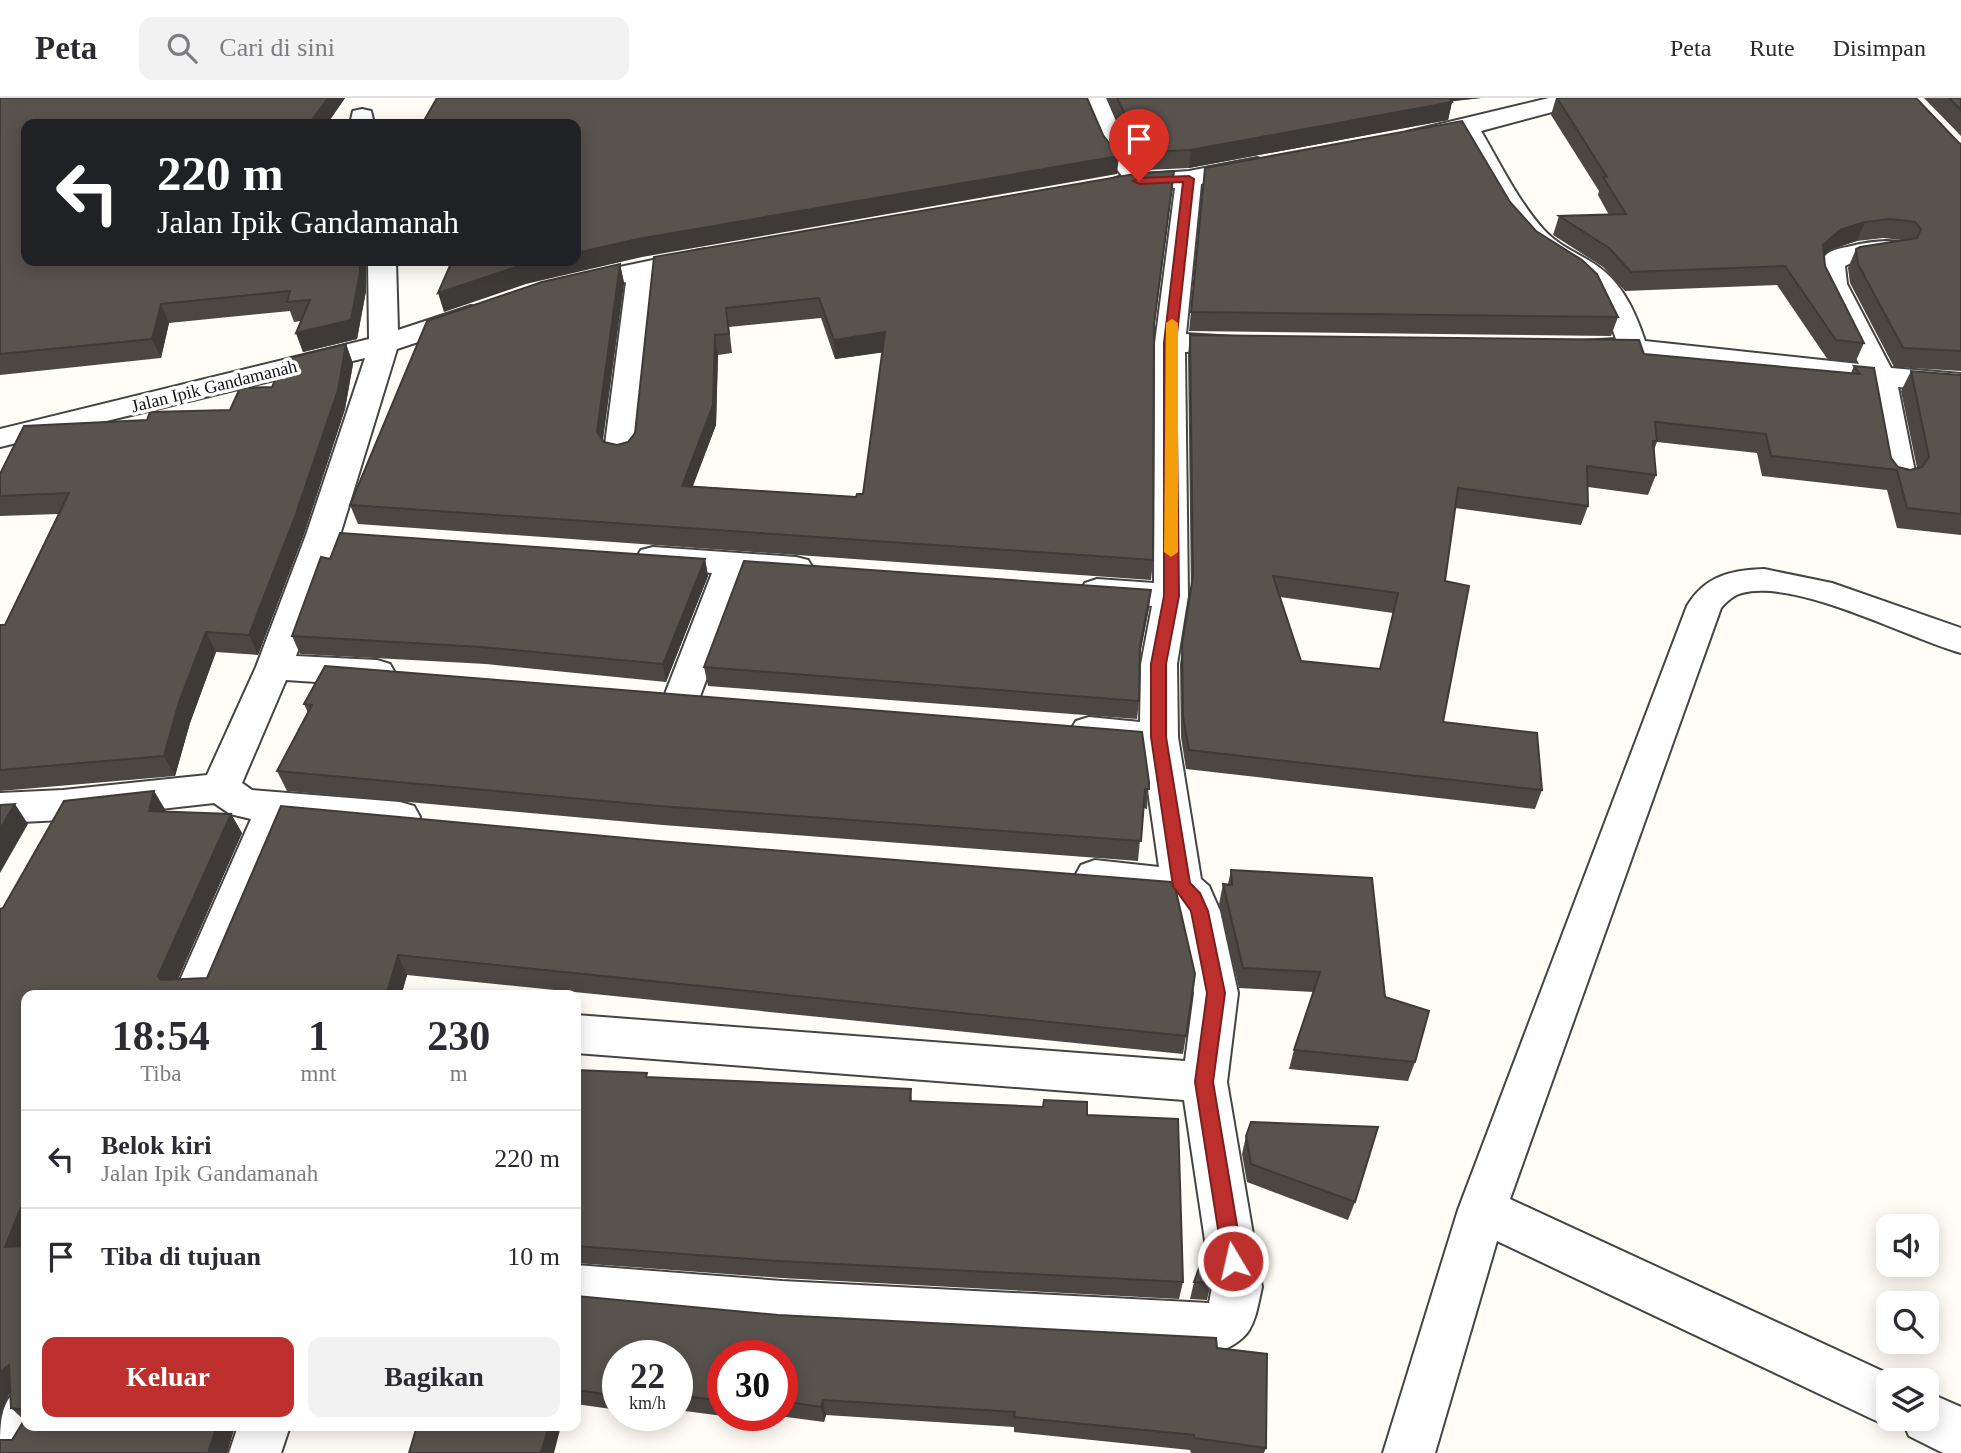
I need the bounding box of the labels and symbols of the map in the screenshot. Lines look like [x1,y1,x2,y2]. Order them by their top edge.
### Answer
pin [1109,109,1169,181]
street label: Jalan Ipik Gandamanah [129,356,299,416]
position arrow [1196,1224,1270,1298]
speed limit sign: 30 [707,1340,798,1431]

